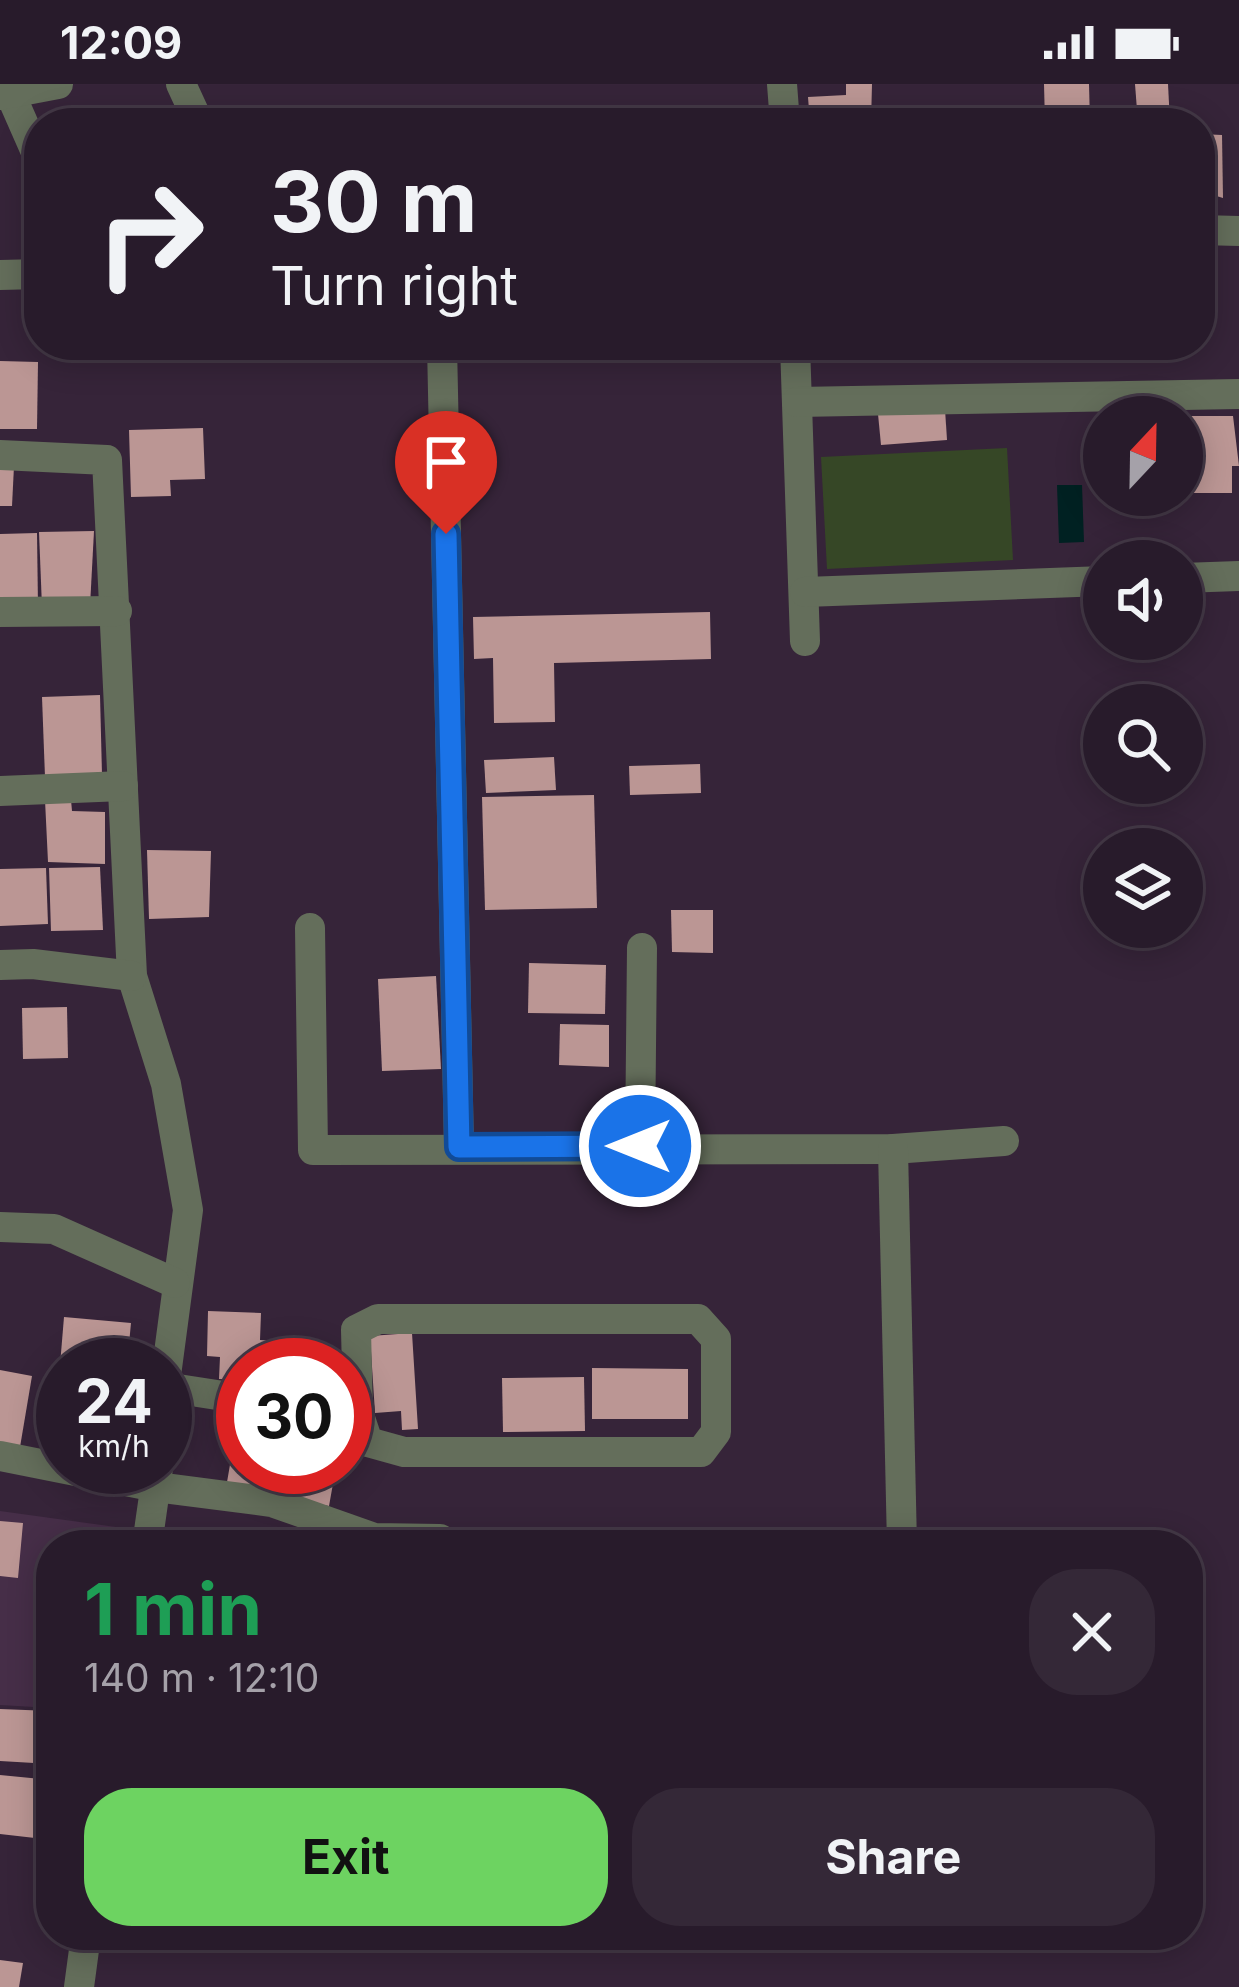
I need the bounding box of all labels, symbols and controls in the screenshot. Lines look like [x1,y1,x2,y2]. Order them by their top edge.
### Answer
text: 12:09 [60,15,182,70]
text: 30 m [270,151,477,252]
icon: right [72,156,228,312]
text: Turn right [270,253,518,318]
north arrow [1083,396,1203,516]
map controls [1083,396,1203,948]
pin [395,411,497,534]
icon: arrive [413,429,479,495]
button: sound [1083,540,1203,660]
button: search [1083,684,1203,804]
button: layers [1083,828,1203,948]
position arrow [577,1083,703,1209]
speed limit sign: 30 [216,1338,372,1494]
text: 24 [75,1365,153,1437]
text: km/h [78,1428,150,1464]
text: 1 min [84,1565,262,1652]
button: close [1029,1569,1155,1695]
text: 140 m · 12:10 [84,1654,319,1701]
button: Exit [84,1788,608,1926]
button: Share [632,1788,1155,1926]

